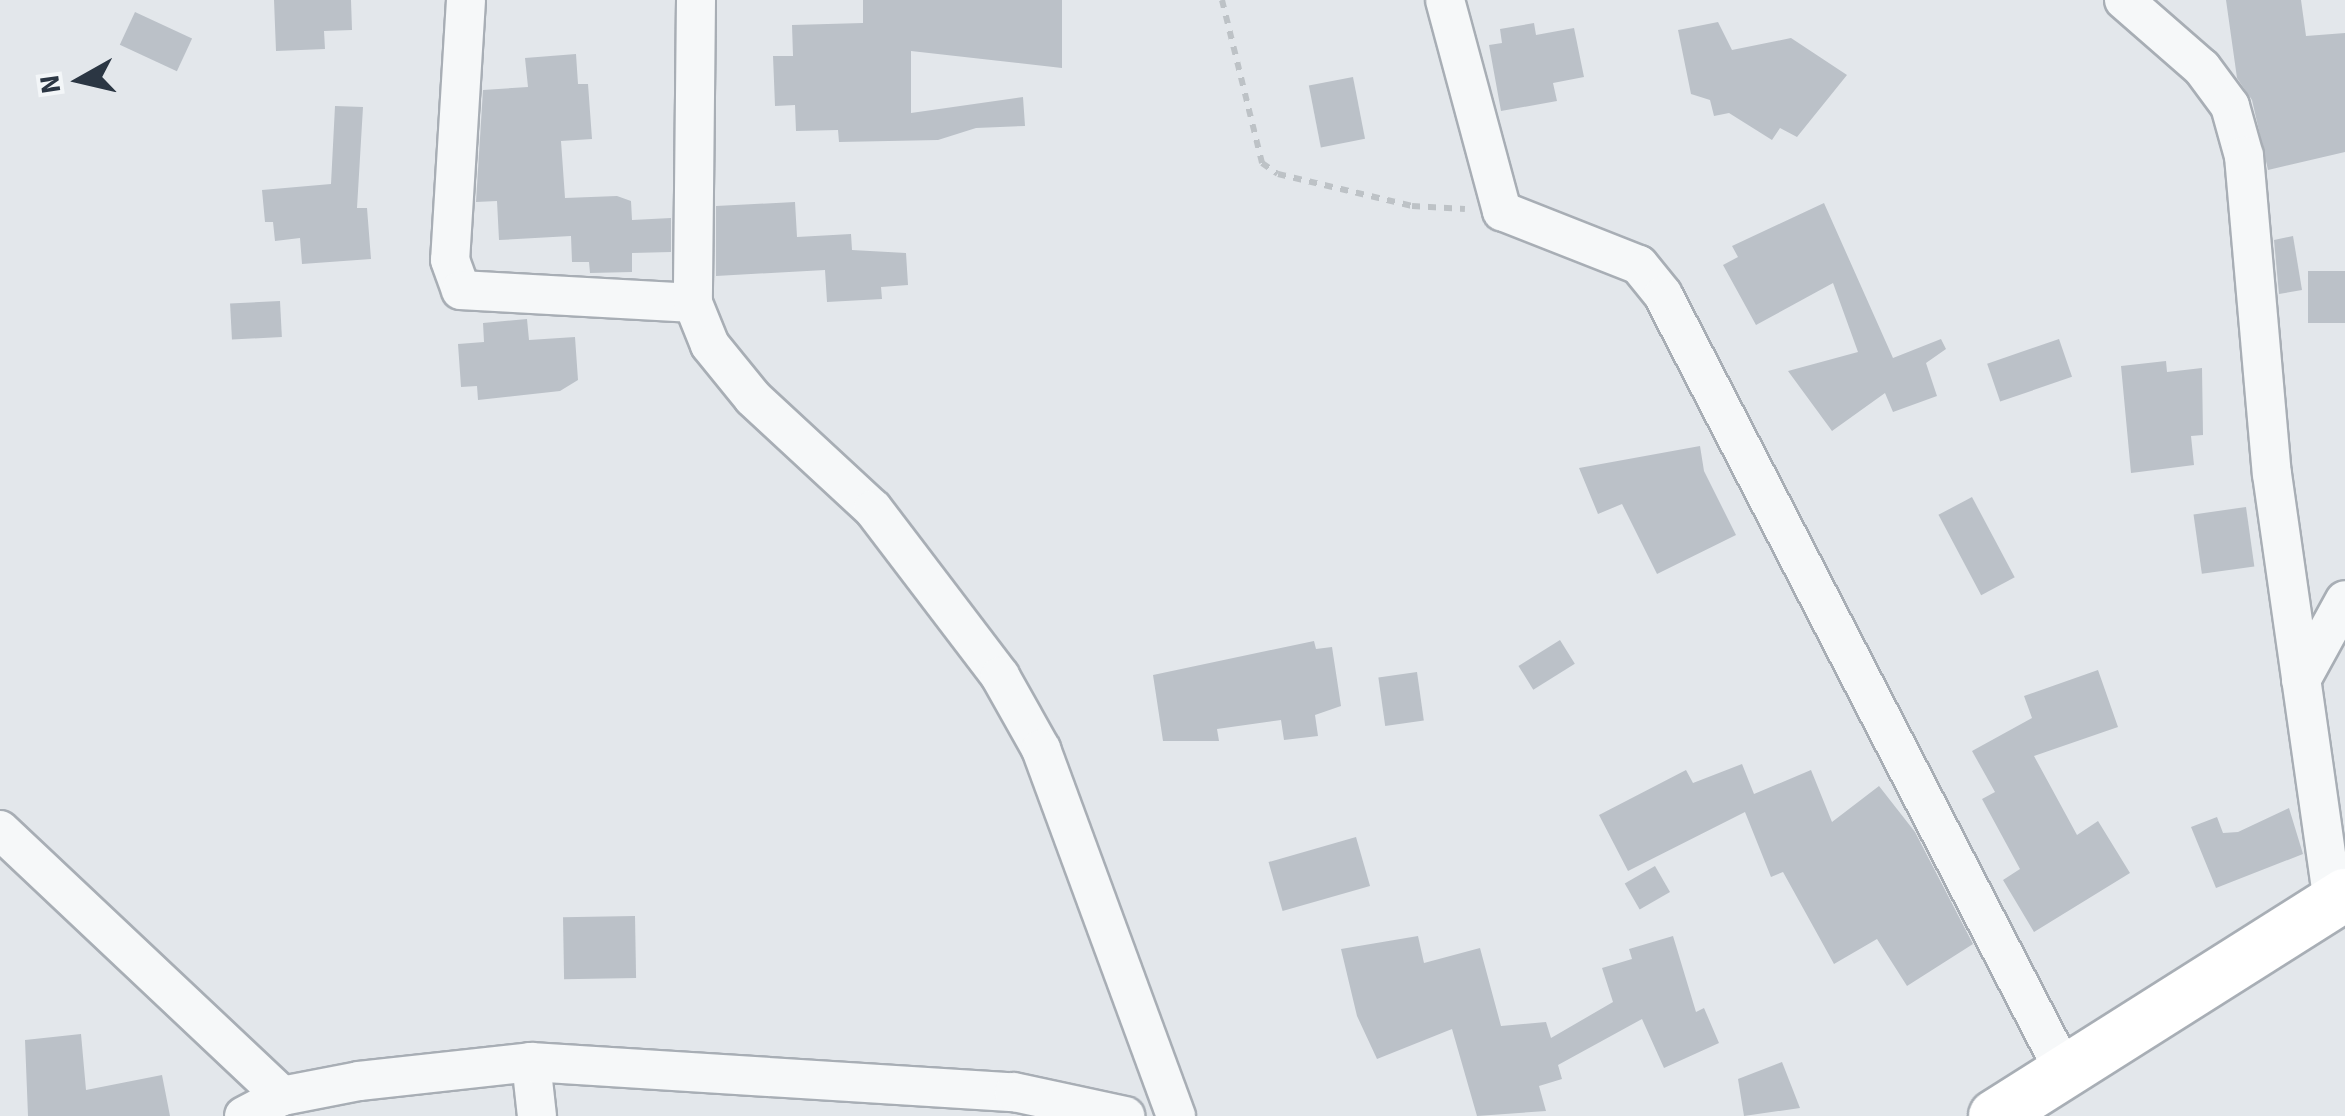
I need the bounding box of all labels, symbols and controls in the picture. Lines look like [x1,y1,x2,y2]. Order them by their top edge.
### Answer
north arrow [30,30,130,130]
text: N [29,72,71,96]

